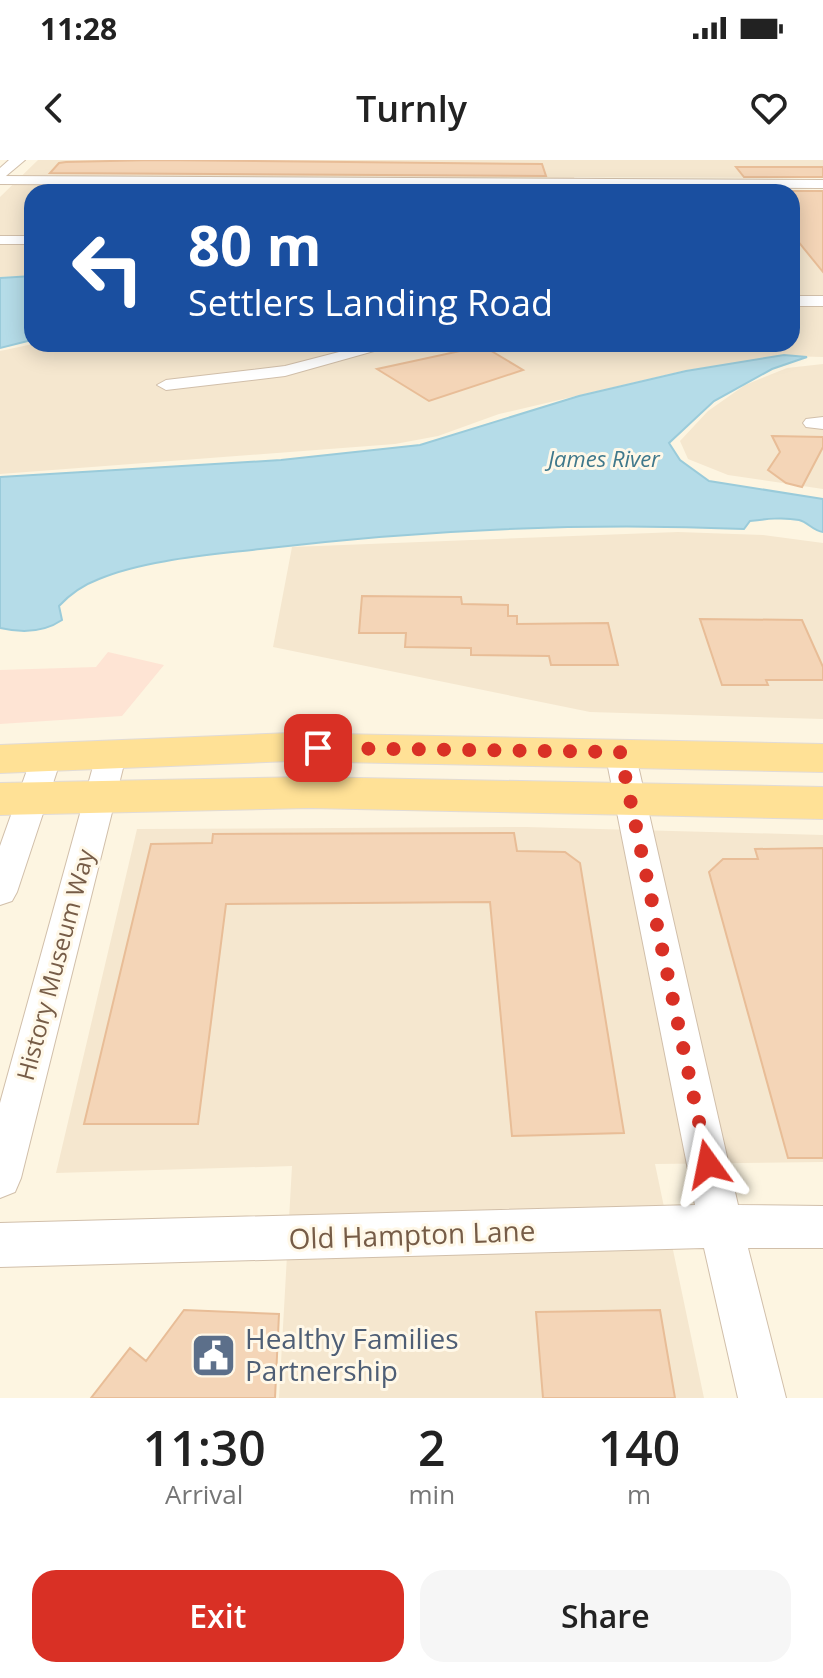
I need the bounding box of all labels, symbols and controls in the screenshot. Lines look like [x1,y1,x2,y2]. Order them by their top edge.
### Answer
text: 11:28 [40,8,117,49]
text: Turnly [356,84,467,133]
icon: back [32,86,76,130]
icon: heart [747,86,791,130]
text: 80 m [188,206,322,282]
icon: left [56,216,160,320]
text: Settlers Landing Road [188,278,553,327]
water label: James River [544,443,661,473]
pin [284,714,352,782]
icon: arrive [296,726,340,770]
street label: History Museum Way [8,844,102,1084]
position arrow [666,1122,750,1206]
street label: Old Hampton Lane [288,1211,536,1257]
place label: Healthy Families Partnership [245,1319,459,1389]
public building icon: Healthy Families Partnership [190,1331,238,1379]
text: 11:30 [143,1415,266,1480]
text: 2 [418,1415,446,1480]
text: 140 [598,1415,680,1480]
text: Arrival [165,1476,243,1512]
text: min [409,1476,455,1512]
text: m [627,1476,651,1512]
button: Exit [32,1570,404,1662]
button: Share [420,1570,791,1662]

